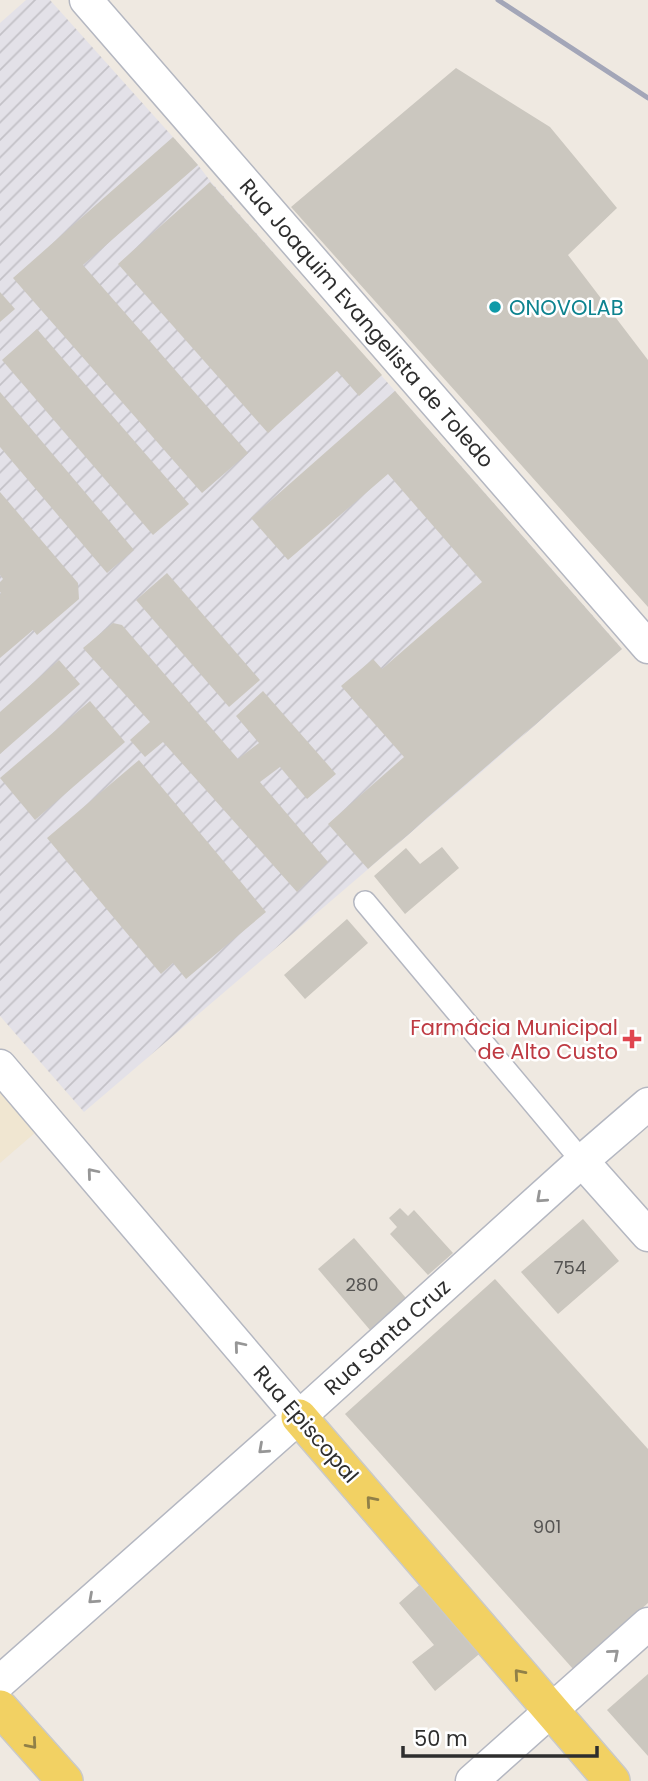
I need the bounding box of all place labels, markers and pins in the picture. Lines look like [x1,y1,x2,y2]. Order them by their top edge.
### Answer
place label: ONOVOLAB [509,293,624,322]
marker: ONOVOLAB [487,299,503,315]
place label: Farmácia Municipal de Alto Custo [410,1013,618,1066]
marker: Farmácia Municipal de Alto Custo [624,1031,640,1047]

